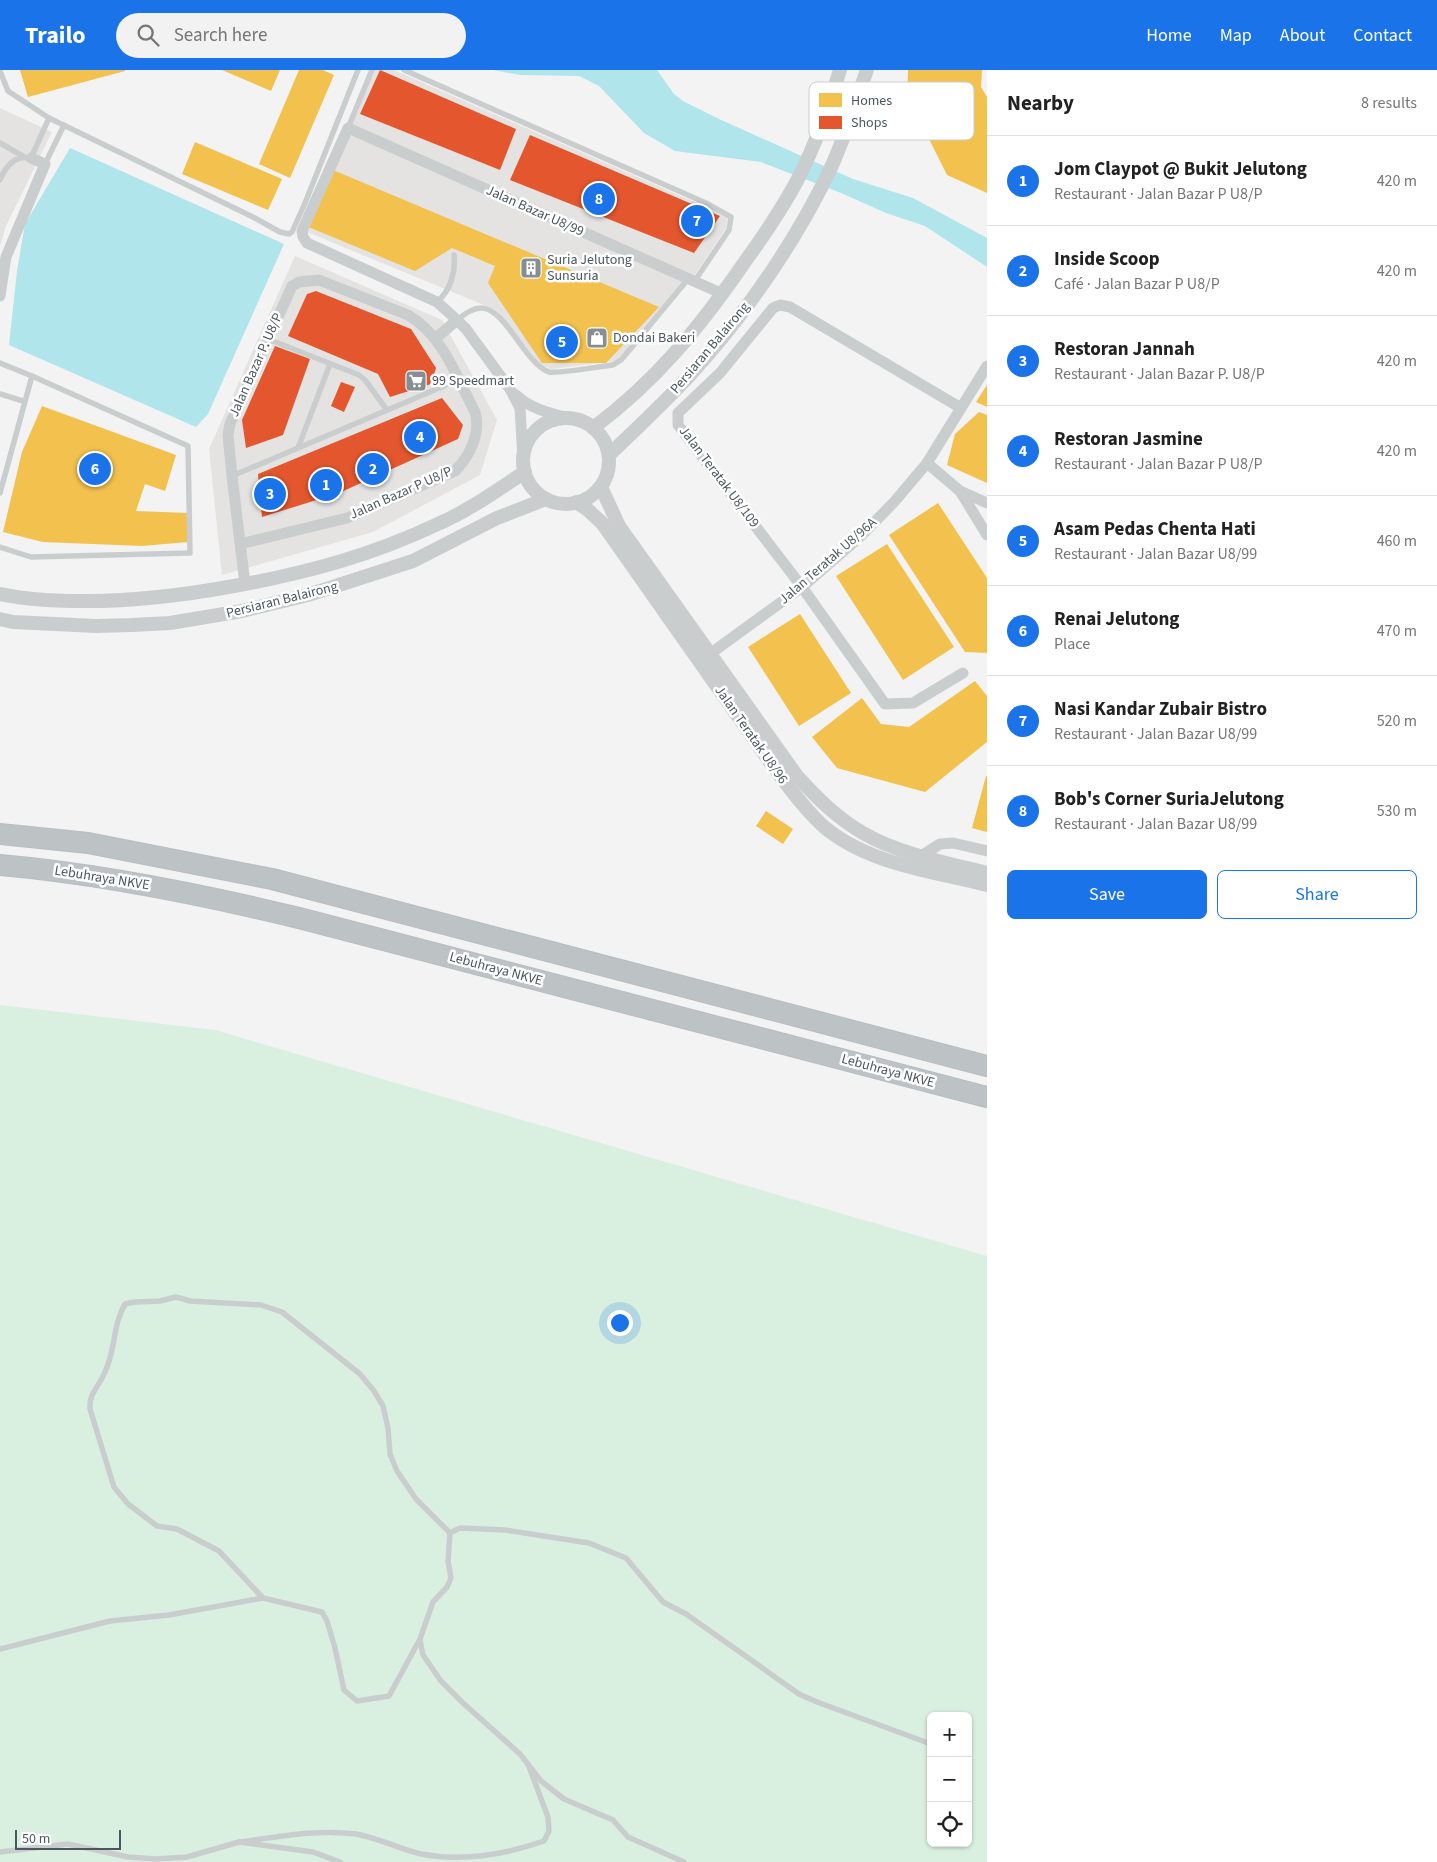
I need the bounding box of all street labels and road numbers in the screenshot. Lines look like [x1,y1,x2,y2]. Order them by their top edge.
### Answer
street label: Jalan Bazar U8/99 [483,180,587,242]
street label: Persiaran Balairong [666,298,754,398]
street label: Jalan Bazar P. U8/P [224,310,288,420]
street label: Jalan Teratak U8/109 [674,422,764,532]
street label: Jalan Bazar P U8/P [347,461,455,525]
street label: Jalan Teratak U8/96A [775,513,881,609]
street label: Persiaran Balairong [224,576,340,624]
street label: Jalan Teratak U8/96 [710,682,792,788]
street label: Lebuhraya NKVE [53,861,151,895]
street label: Lebuhraya NKVE [447,947,545,991]
street label: Lebuhraya NKVE [839,1049,937,1093]

